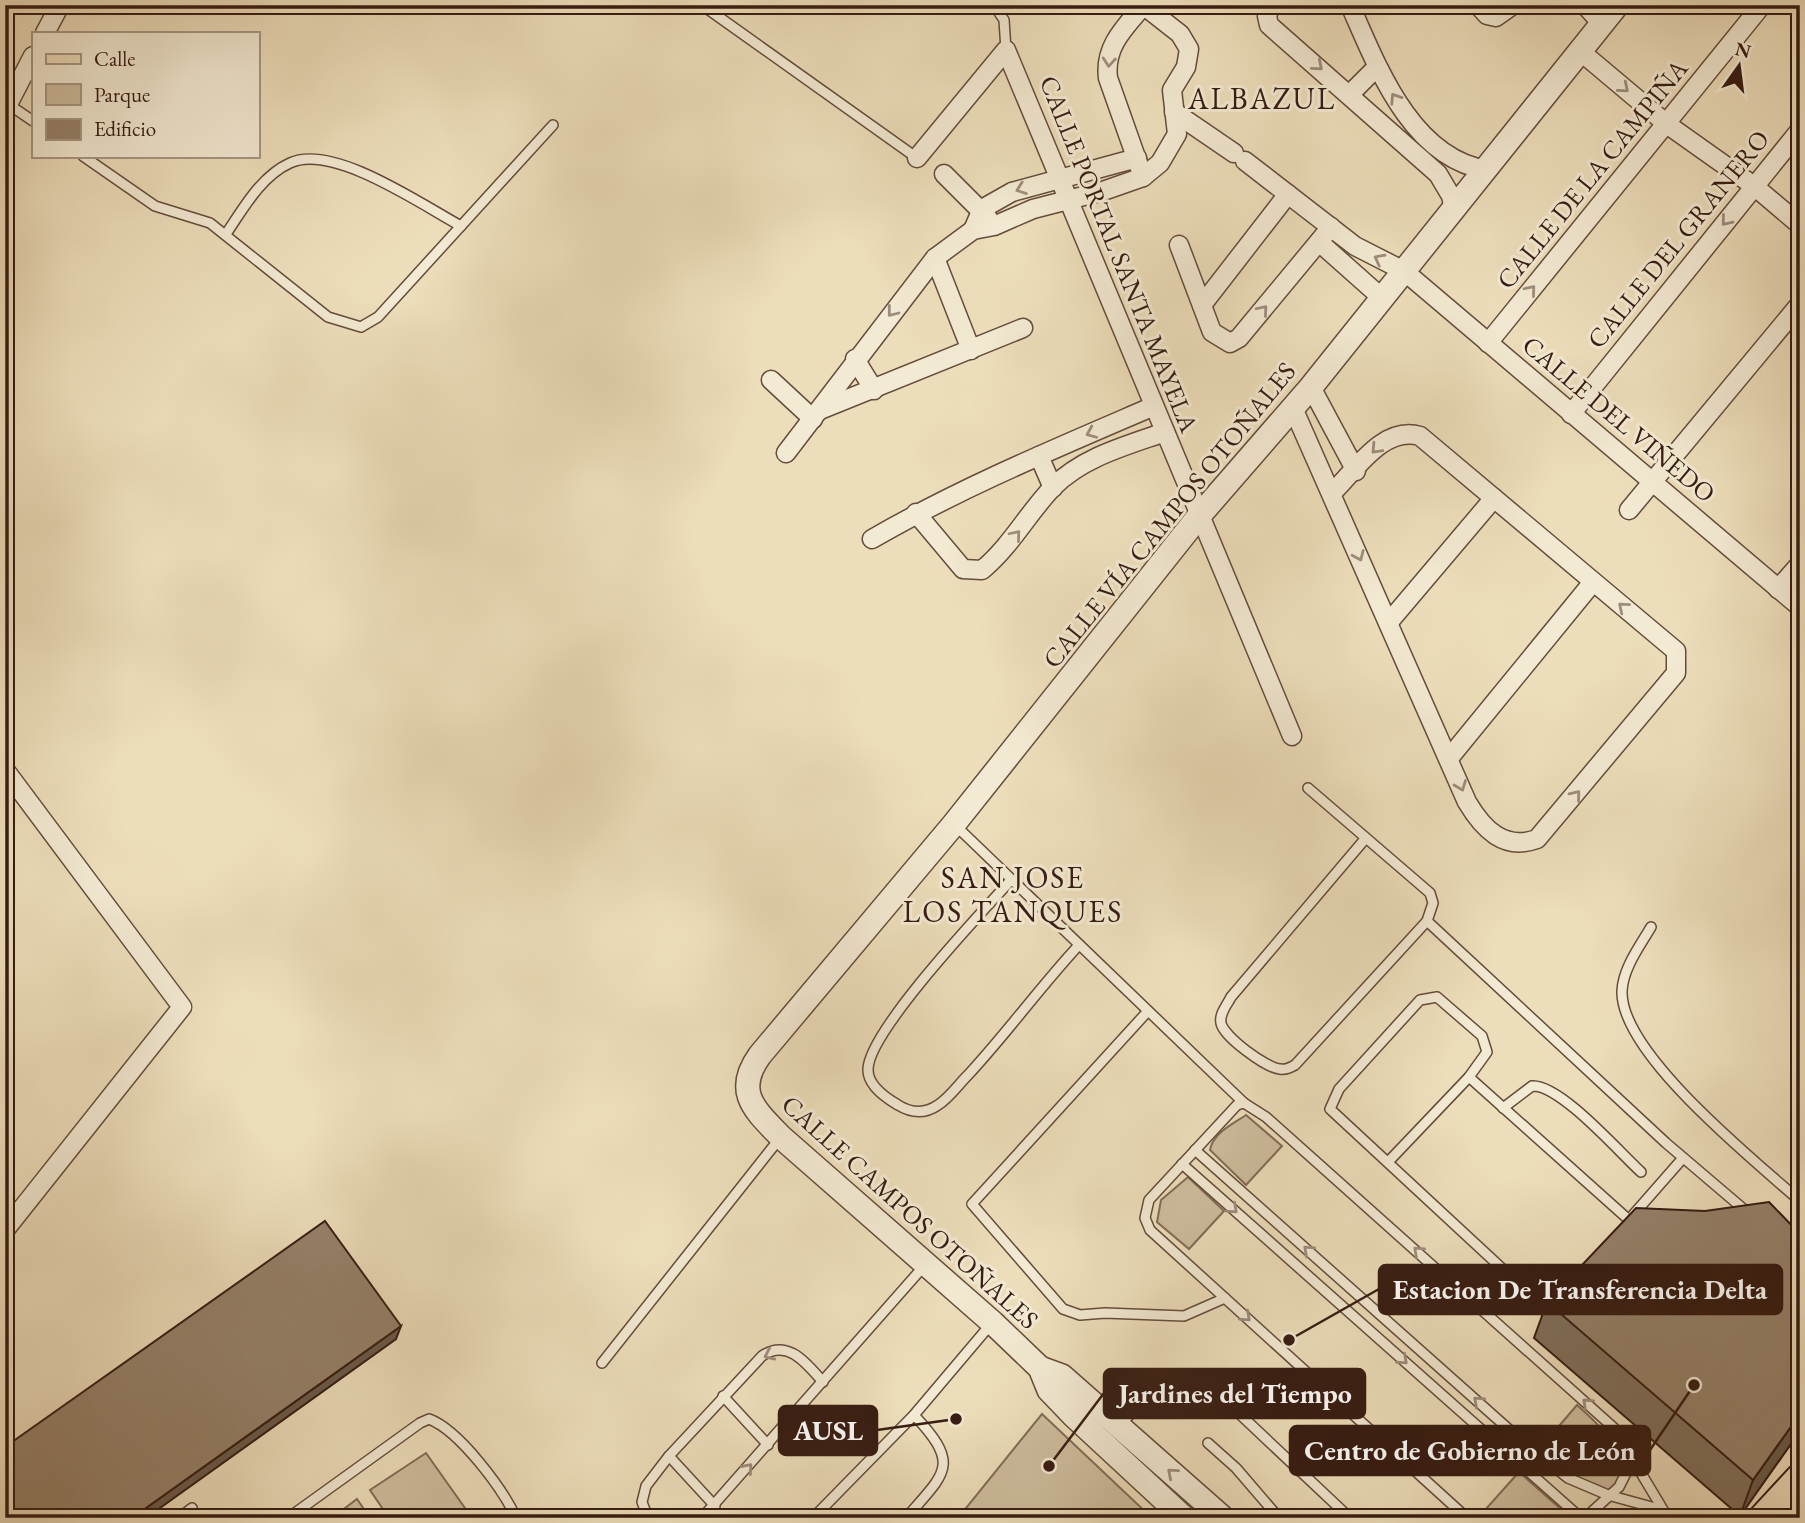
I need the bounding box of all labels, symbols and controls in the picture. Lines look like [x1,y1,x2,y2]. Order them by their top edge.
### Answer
legend [32,32,259,158]
north arrow [1703,32,1773,102]
text: N [1733,36,1754,64]
text: Calle [94,45,136,72]
street label: CALLE DE LA CAMPIÑA [1489,51,1696,296]
one-way arrow [1101,56,1116,68]
one-way arrow [1309,58,1322,70]
street label: CALLE PORTAL SANTA MAYELA [1032,71,1207,438]
district label: ALBAZUL [1187,79,1336,118]
one-way arrow [1615,80,1628,92]
text: Parque [94,81,150,108]
one-way arrow [1390,93,1403,106]
text: Edificio [94,115,156,142]
street label: CALLE DEL GRANERO [1579,123,1777,355]
one-way arrow [1015,181,1027,195]
one-way arrow [1722,213,1734,226]
one-way arrow [1374,253,1386,267]
one-way arrow [1523,286,1536,298]
one-way arrow [888,304,901,317]
one-way arrow [1255,305,1267,318]
street label: CALLE DEL VIÑEDO [1515,328,1723,510]
street label: CALLE VÍA CAMPOS OTOÑALES [1035,355,1303,675]
one-way arrow [1086,425,1099,439]
one-way arrow [1372,441,1385,454]
one-way arrow [1008,530,1020,543]
one-way arrow [1351,549,1365,561]
one-way arrow [1619,603,1632,615]
one-way arrow [1453,780,1467,792]
one-way arrow [1568,790,1581,803]
district label: SAN JOSE LOS TANQUES [903,858,1123,931]
street label: CALLE CAMPOS OTOÑALES [774,1087,1046,1337]
one-way arrow [1225,1201,1238,1213]
one-way arrow [1303,1246,1316,1258]
one-way arrow [1413,1247,1426,1259]
callout: Estacion De Transferencia Delta [1379,1265,1782,1314]
text: Estacion De Transferencia Delta [1393,1271,1768,1307]
one-way arrow [1237,1308,1250,1321]
one-way arrow [763,1347,776,1360]
one-way arrow [1395,1352,1408,1364]
callout: Jardines del Tiempo [1104,1369,1365,1418]
text: Jardines del Tiempo [1115,1375,1352,1411]
one-way arrow [1473,1397,1486,1410]
one-way arrow [1582,1398,1595,1411]
callout: AUSL [779,1406,877,1455]
text: AUSL [792,1412,864,1448]
callout: Centro de Gobierno de León [1290,1426,1650,1475]
text: Centro de Gobierno de León [1304,1432,1636,1468]
one-way arrow [740,1463,752,1476]
one-way arrow [1167,1469,1180,1481]

